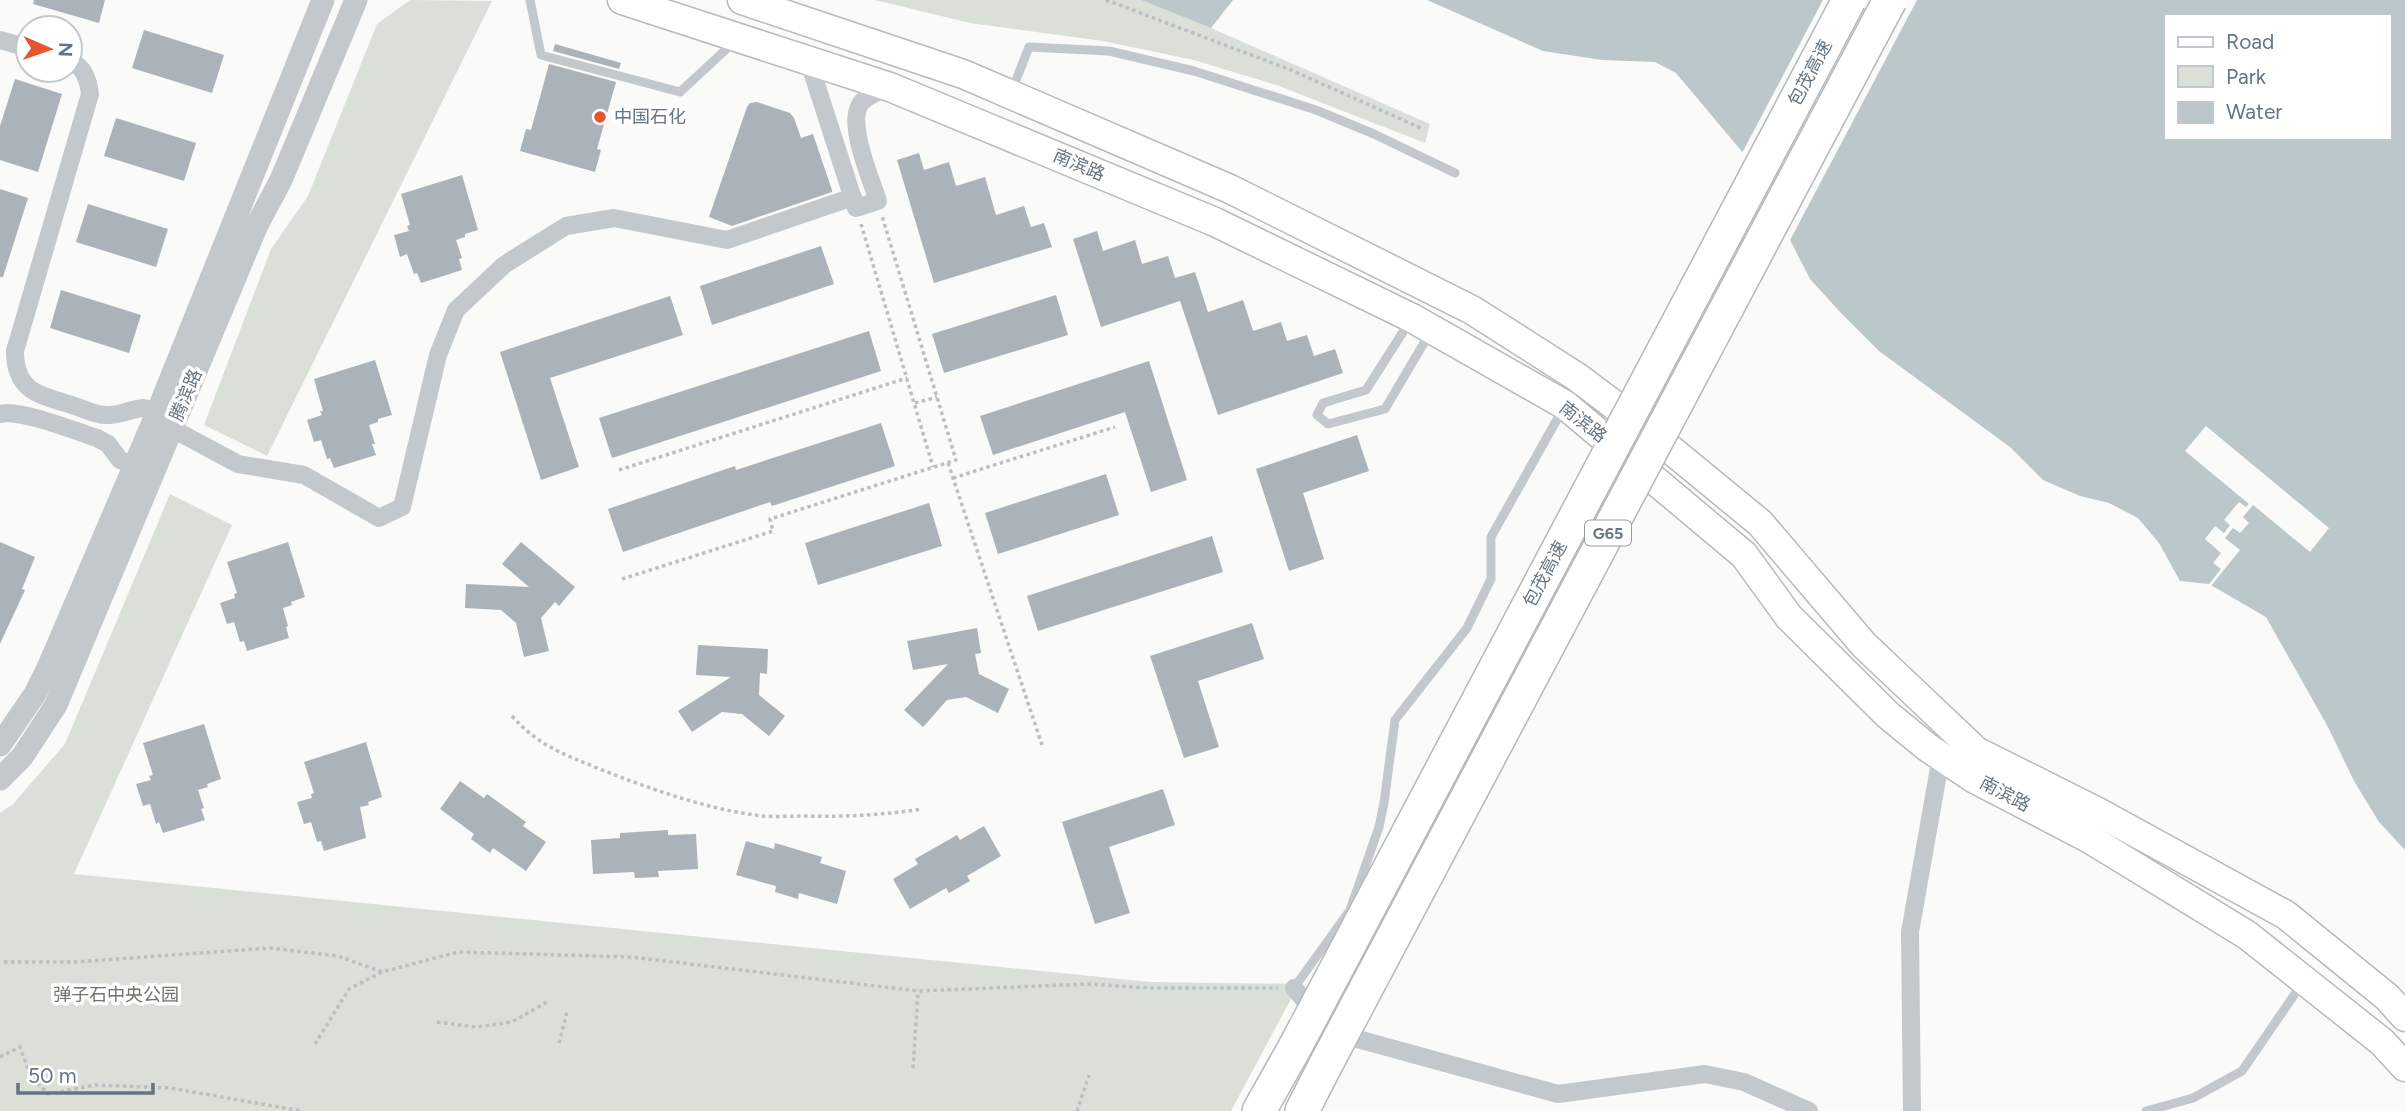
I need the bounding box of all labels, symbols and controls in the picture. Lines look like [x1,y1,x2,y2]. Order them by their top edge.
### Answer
north arrow [14,14,84,84]
legend [2164,14,2391,140]
text: Road [2226,29,2274,54]
street label: 包茂高速 [1783,36,1837,110]
text: N [54,42,77,57]
text: Park [2226,64,2267,89]
text: Water [2226,99,2282,124]
place label: 中国石化 [614,106,686,128]
marker: 中国石化 [592,109,608,125]
street label: 南滨路 [1050,144,1108,186]
street label: 腾滨路 [165,366,207,424]
street label: 南滨路 [1555,397,1611,447]
road number: G65 [1585,520,1631,546]
street label: 包茂高速 [1518,537,1572,611]
street label: 南滨路 [1976,772,2034,816]
park label: 弹子石中央公园 [53,984,179,1006]
scale bar [18,1052,152,1096]
text: 50 m [28,1063,77,1088]

